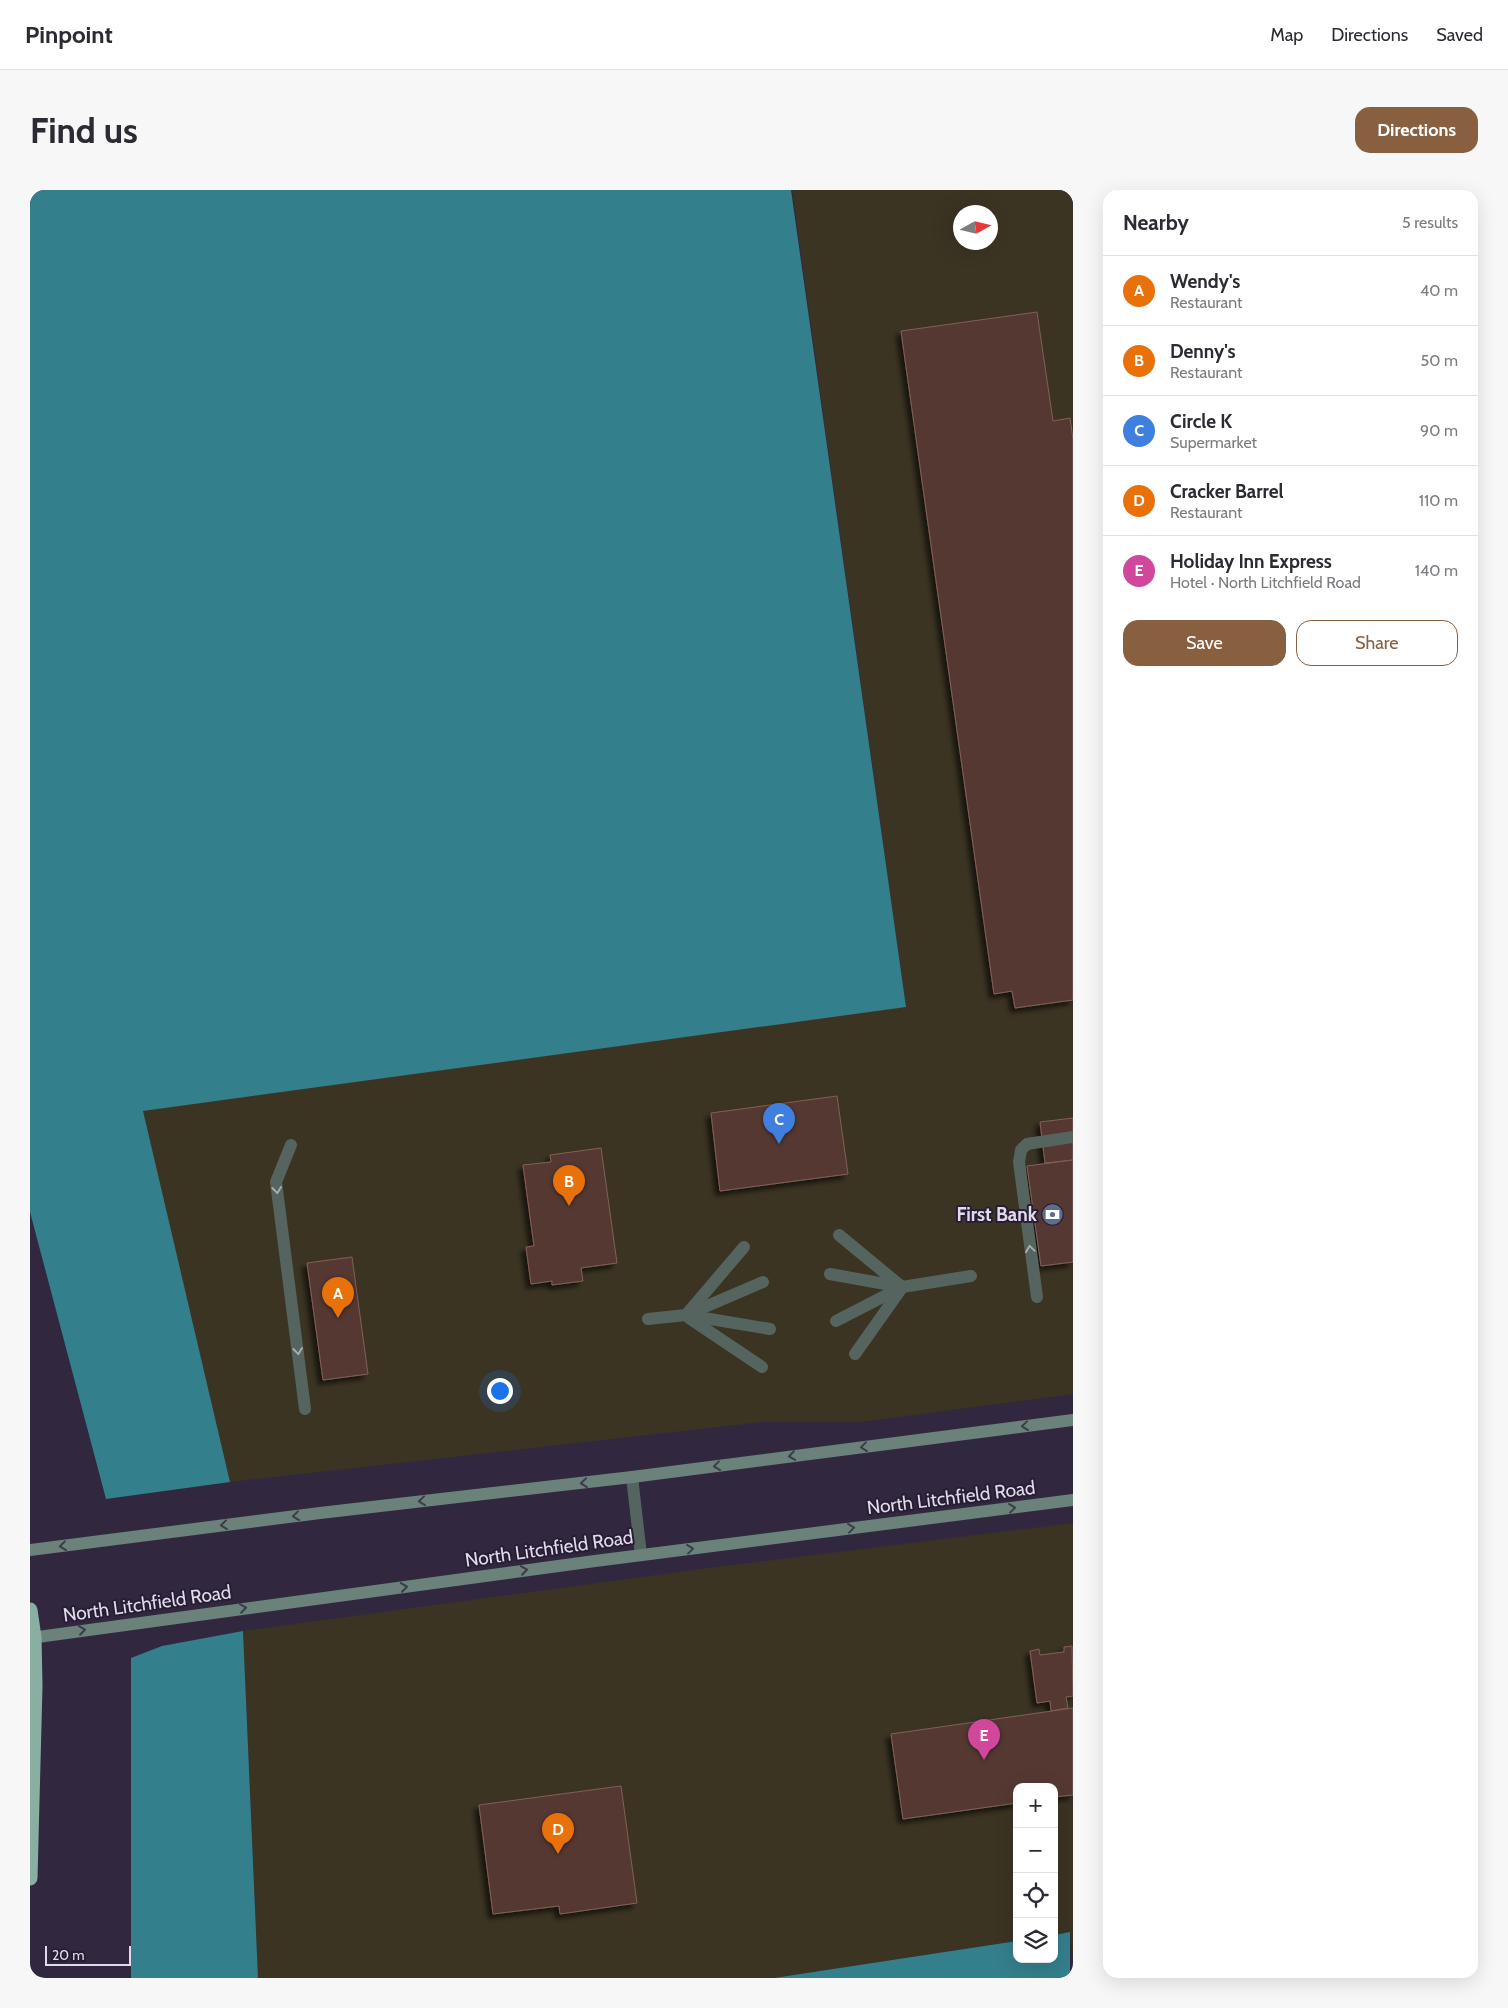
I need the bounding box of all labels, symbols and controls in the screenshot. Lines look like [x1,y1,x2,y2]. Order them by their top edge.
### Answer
text: Pinpoint [25,20,113,49]
text: Map [1270,24,1303,46]
text: Directions [1331,24,1408,46]
text: Saved [1436,24,1483,46]
button: Directions [1355,107,1478,153]
text: Find us [30,109,138,152]
north arrow [953,205,998,250]
text: Nearby [1123,210,1189,235]
text: 5 results [1402,213,1458,232]
text: Wendy's [1170,270,1240,293]
text: A [1134,281,1144,300]
text: 40 m [1420,281,1458,300]
text: Restaurant [1170,293,1242,312]
text: Denny's [1170,340,1236,363]
text: B [1134,351,1144,370]
text: 50 m [1421,351,1458,370]
text: Restaurant [1170,363,1242,382]
text: Circle K [1170,410,1232,433]
text: C [1134,421,1144,440]
text: 90 m [1420,421,1458,440]
text: Supermarket [1170,433,1257,452]
text: Cracker Barrel [1170,480,1284,503]
text: D [1133,491,1145,510]
text: 110 m [1419,491,1458,510]
text: Restaurant [1170,503,1242,522]
text: Holiday Inn Express [1170,550,1332,573]
text: E [1134,561,1144,580]
text: 140 m [1415,561,1458,580]
text: Hotel · North Litchfield Road [1170,573,1361,592]
button: Save [1123,620,1286,666]
button: Share [1296,620,1458,666]
pin: C [763,1103,795,1144]
pin: B [553,1165,585,1206]
one-way arrow [271,1187,282,1195]
bank icon: First Bank [1041,1202,1065,1226]
place label: First Bank [956,1203,1038,1226]
one-way arrow [1025,1245,1036,1253]
pin: A [322,1277,354,1318]
one-way arrow [292,1348,303,1356]
your location [487,1378,513,1404]
one-way arrow [1020,1420,1028,1431]
one-way arrow [859,1441,867,1452]
one-way arrow [788,1451,796,1461]
one-way arrow [713,1460,721,1471]
street label: North Litchfield Road [865,1476,1037,1519]
one-way arrow [580,1477,588,1488]
one-way arrow [418,1495,426,1506]
one-way arrow [1008,1503,1016,1514]
one-way arrow [292,1510,300,1521]
one-way arrow [220,1519,228,1530]
one-way arrow [847,1523,855,1534]
street label: North Litchfield Road [463,1525,635,1572]
one-way arrow [58,1540,66,1551]
one-way arrow [686,1544,694,1555]
one-way arrow [519,1566,528,1576]
street label: North Litchfield Road [61,1580,233,1627]
one-way arrow [400,1582,408,1592]
one-way arrow [239,1604,247,1614]
one-way arrow [78,1625,86,1636]
pin: E [968,1719,1000,1760]
map controls [1013,1783,1058,1963]
button: + [1013,1783,1058,1828]
pin: D [542,1813,574,1854]
button: − [1013,1828,1058,1873]
button: locate [1013,1873,1058,1918]
button: layers [1013,1918,1058,1963]
scale bar [45,1943,131,1966]
text: 20 m [52,1946,85,1964]

